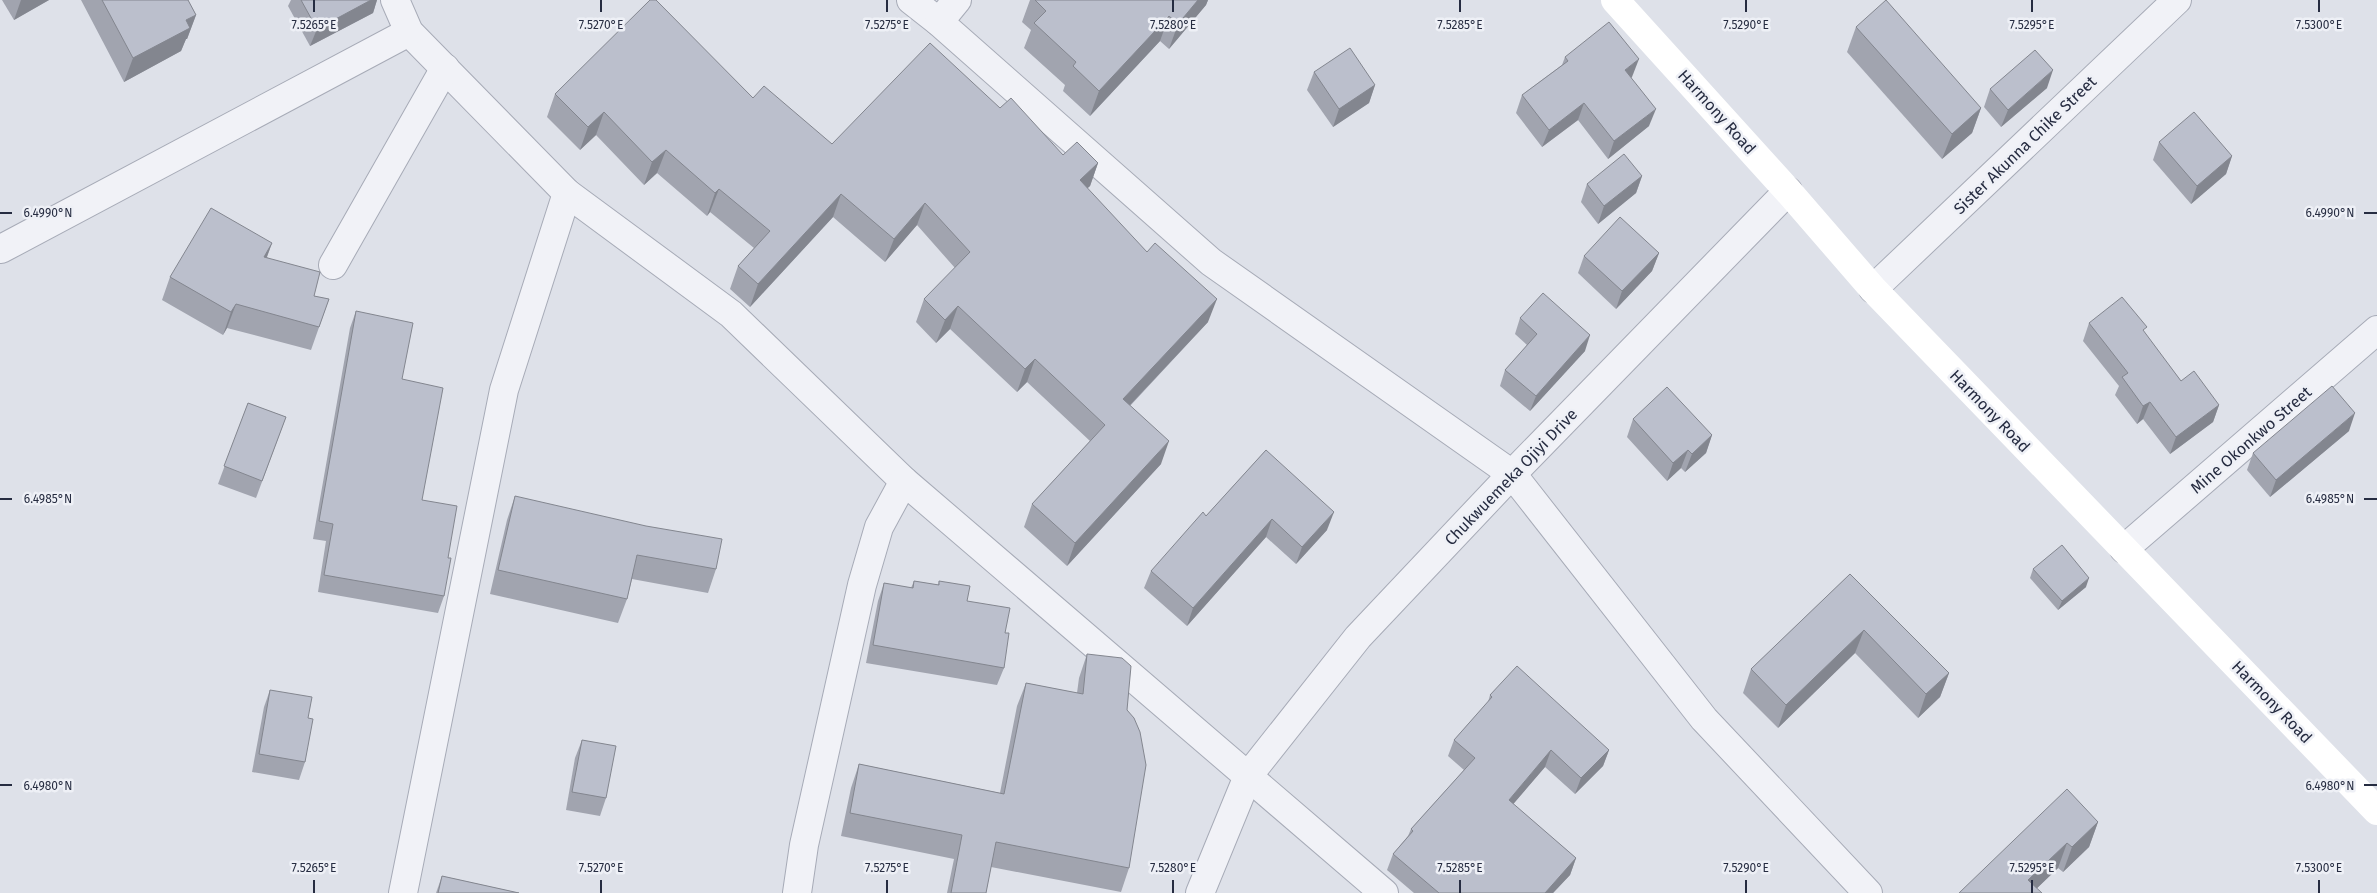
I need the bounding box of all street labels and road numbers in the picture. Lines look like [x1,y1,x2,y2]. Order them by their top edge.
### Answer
street label: Harmony Road [1674,66,1760,158]
street label: Sister Akunna Chike Street [1950,72,2100,218]
street label: Harmony Road [1946,366,2034,456]
street label: Mine Okonkwo Street [2187,382,2315,498]
street label: Chukwuemeka Ojiyi Drive [1441,405,1581,549]
street label: Harmony Road [2228,657,2316,747]

